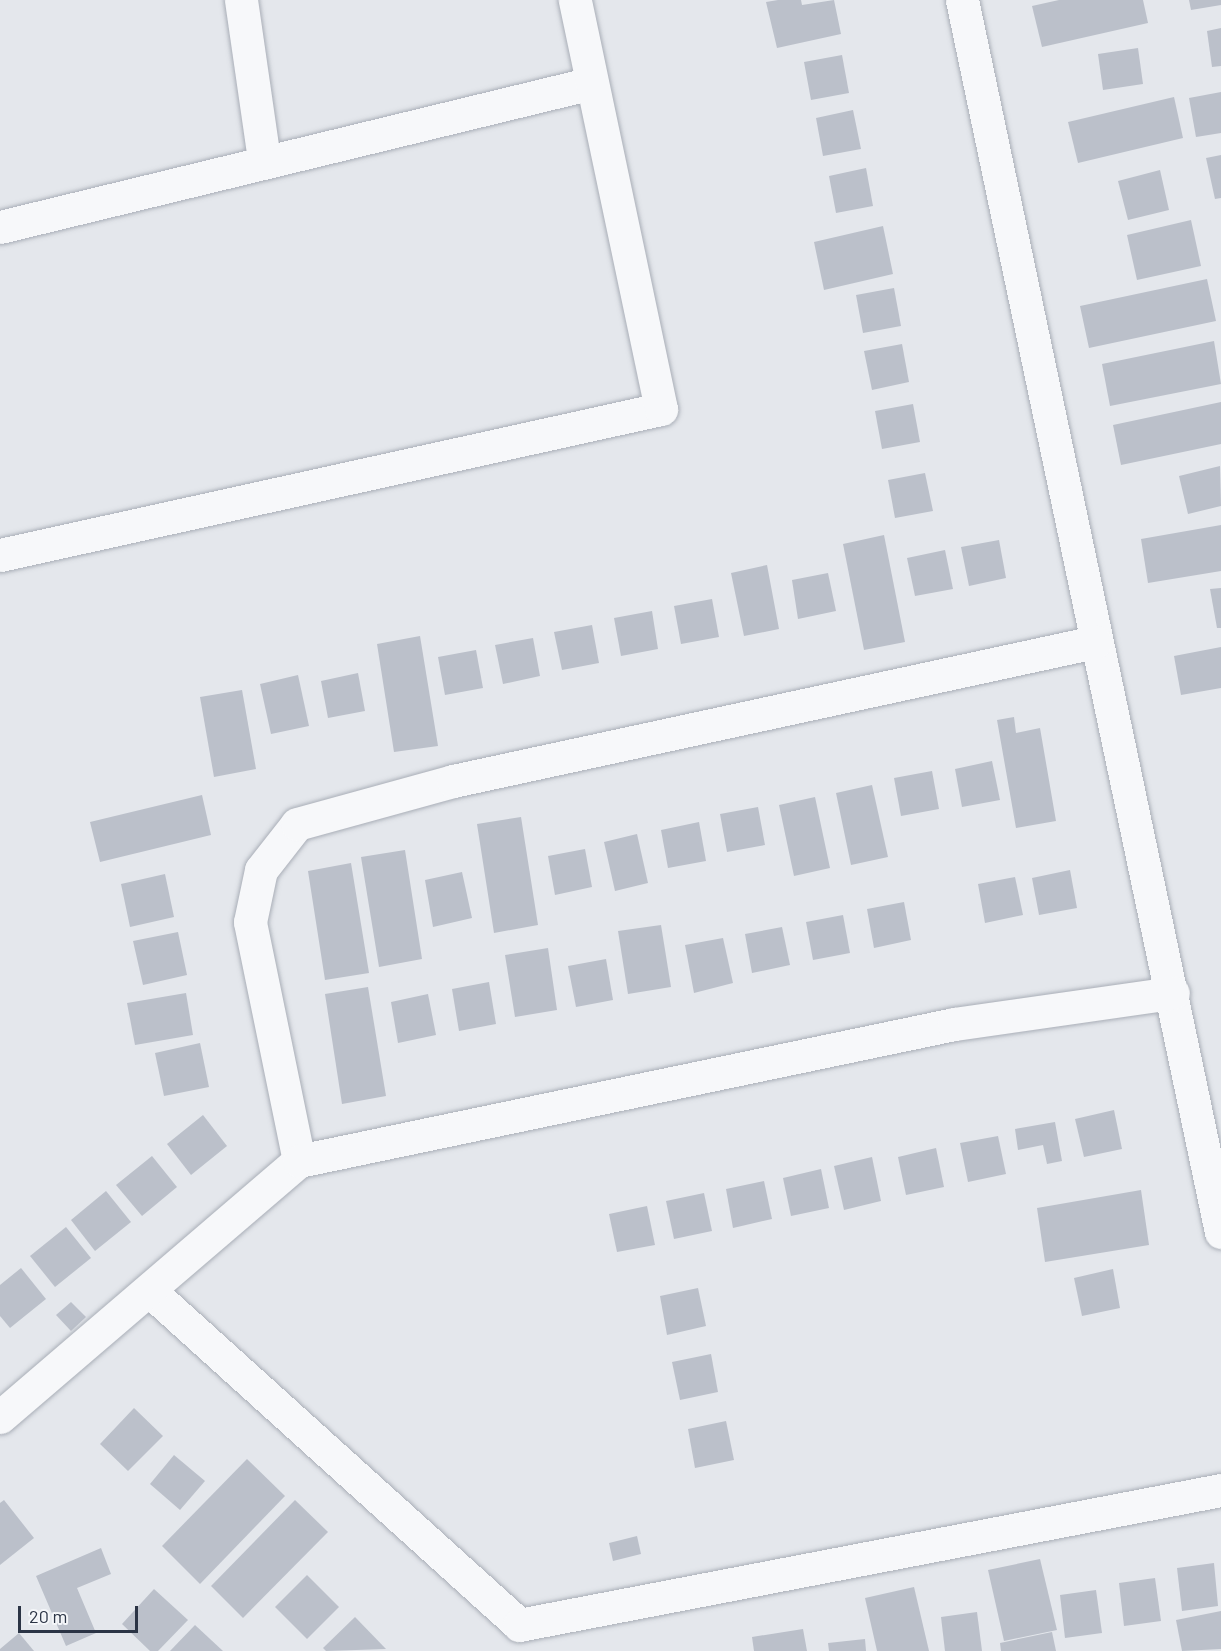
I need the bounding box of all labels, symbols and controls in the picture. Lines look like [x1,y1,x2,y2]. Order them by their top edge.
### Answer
scale bar [21,1594,141,1632]
text: 20 m [29,1605,67,1627]

